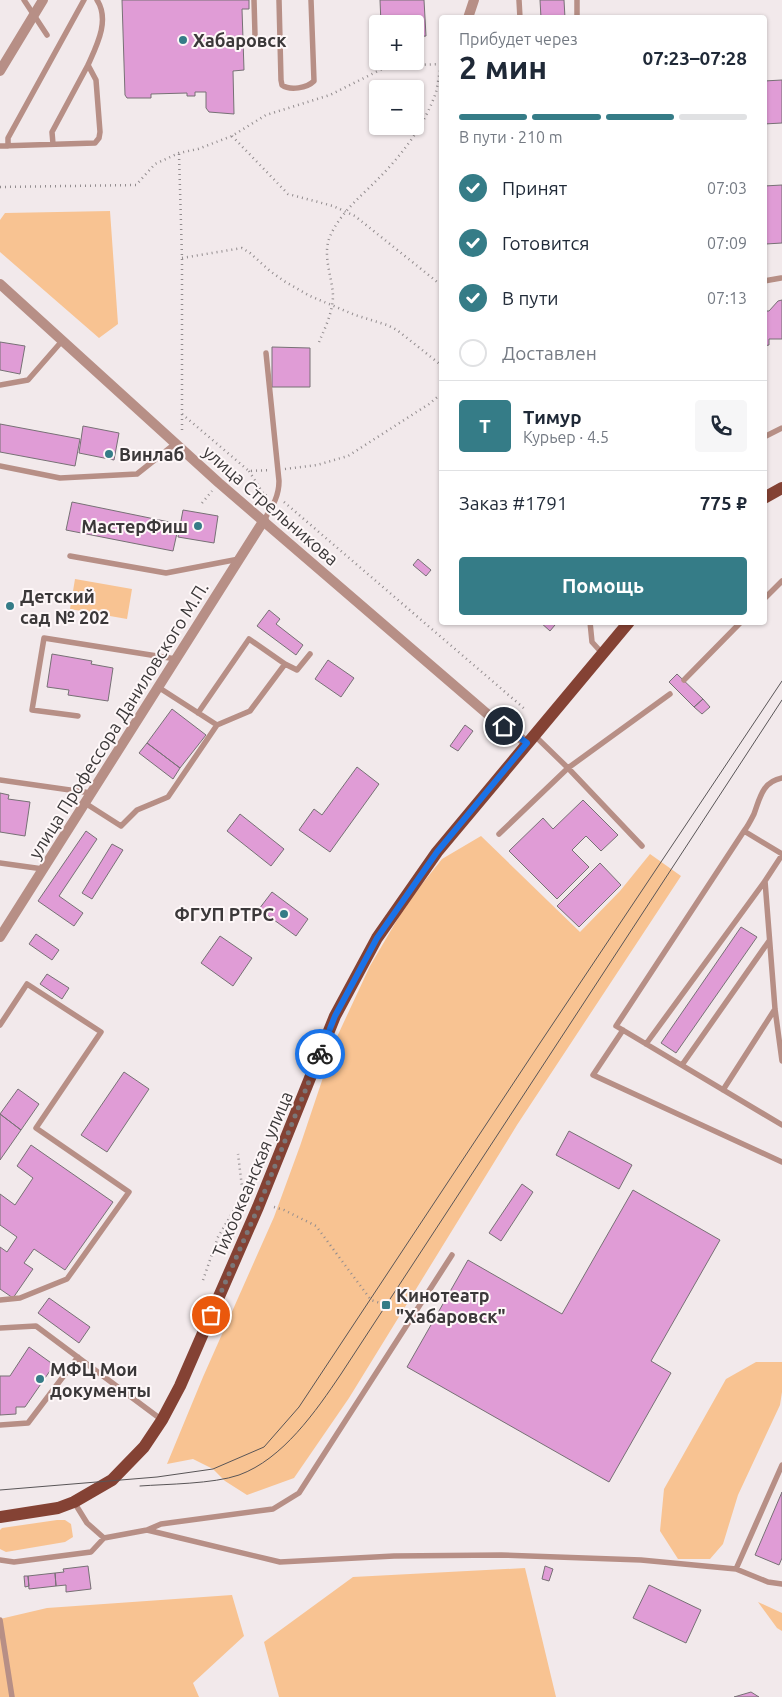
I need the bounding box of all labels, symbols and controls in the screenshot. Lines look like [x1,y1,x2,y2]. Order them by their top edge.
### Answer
map controls [369,15,424,135]
button: + [369,15,424,70]
place label: Хабаровск [193,30,287,50]
text: Прибудет через [459,30,578,48]
marker: Хабаровск [177,34,189,46]
text: 07:23–07:28 [642,47,747,69]
text: 2 мин [459,49,547,85]
button: − [369,80,424,135]
text: В пути · 210 m [459,128,562,146]
icon: check [459,174,487,202]
text: Принят [502,177,567,199]
text: 07:03 [707,179,747,197]
icon: check [459,229,487,257]
text: Готовится [502,232,589,254]
text: 07:09 [707,234,747,252]
icon: check [459,284,487,312]
text: В пути [502,287,559,309]
text: 07:13 [707,289,747,307]
text: Доставлен [502,342,597,364]
button: phone [695,400,747,452]
text: Тимур [523,406,582,428]
text: Т [479,415,491,437]
text: Курьер · 4.5 [523,428,609,446]
street label: улица Стрельникова [199,441,343,569]
place label: Винлаб [119,444,184,464]
marker: Винлаб [103,448,115,460]
text: Заказ #1791 [459,492,568,514]
text: 775 ₽ [700,492,747,514]
place label: МастерФиш [81,516,188,536]
marker: МастерФиш [192,520,204,532]
button: Помощь [459,557,747,615]
street label: улица Профессора Даниловского М.П. [24,578,212,862]
place label: Детский сад № 202 [20,586,109,627]
marker: Детский сад № 202 [4,600,16,612]
pin [483,705,525,747]
icon: home [490,712,518,740]
place label: ФГУП РТРС [174,904,274,924]
marker: ФГУП РТРС [278,908,290,920]
courier [295,1029,345,1079]
icon: bike [306,1040,334,1068]
street label: Тихоокеанская улица [208,1088,296,1260]
place label: Кинотеатр "Хабаровск" [396,1285,506,1326]
pin [190,1294,232,1336]
marker: Кинотеатр "Хабаровск" [380,1299,392,1311]
icon: bag [197,1301,225,1329]
place label: МФЦ Мои документы [50,1359,151,1400]
marker: МФЦ Мои документы [34,1373,46,1385]

